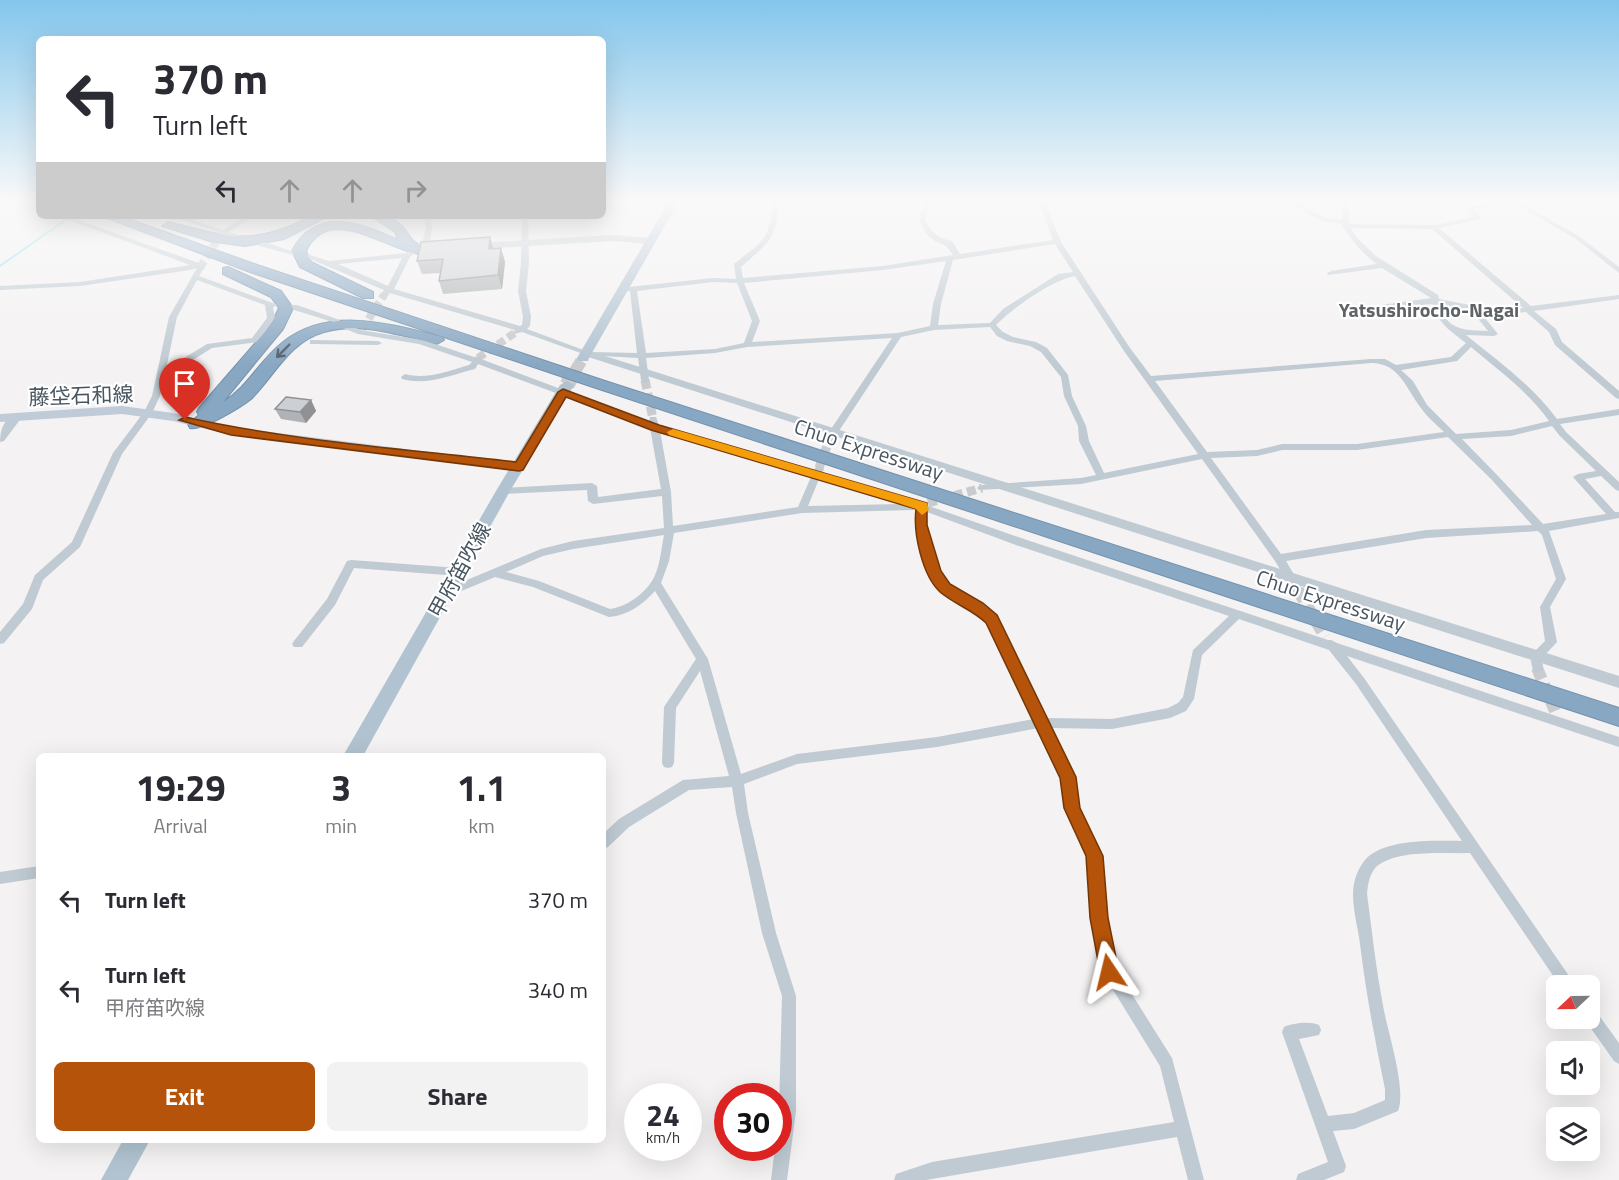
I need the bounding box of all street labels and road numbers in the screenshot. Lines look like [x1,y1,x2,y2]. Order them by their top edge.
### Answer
street label: 藤垈石和線 [28,377,134,413]
street label: Chuo Expressway [790,410,948,488]
street label: 甲府笛吹線 [420,516,498,624]
street label: Chuo Expressway [1252,561,1410,639]

